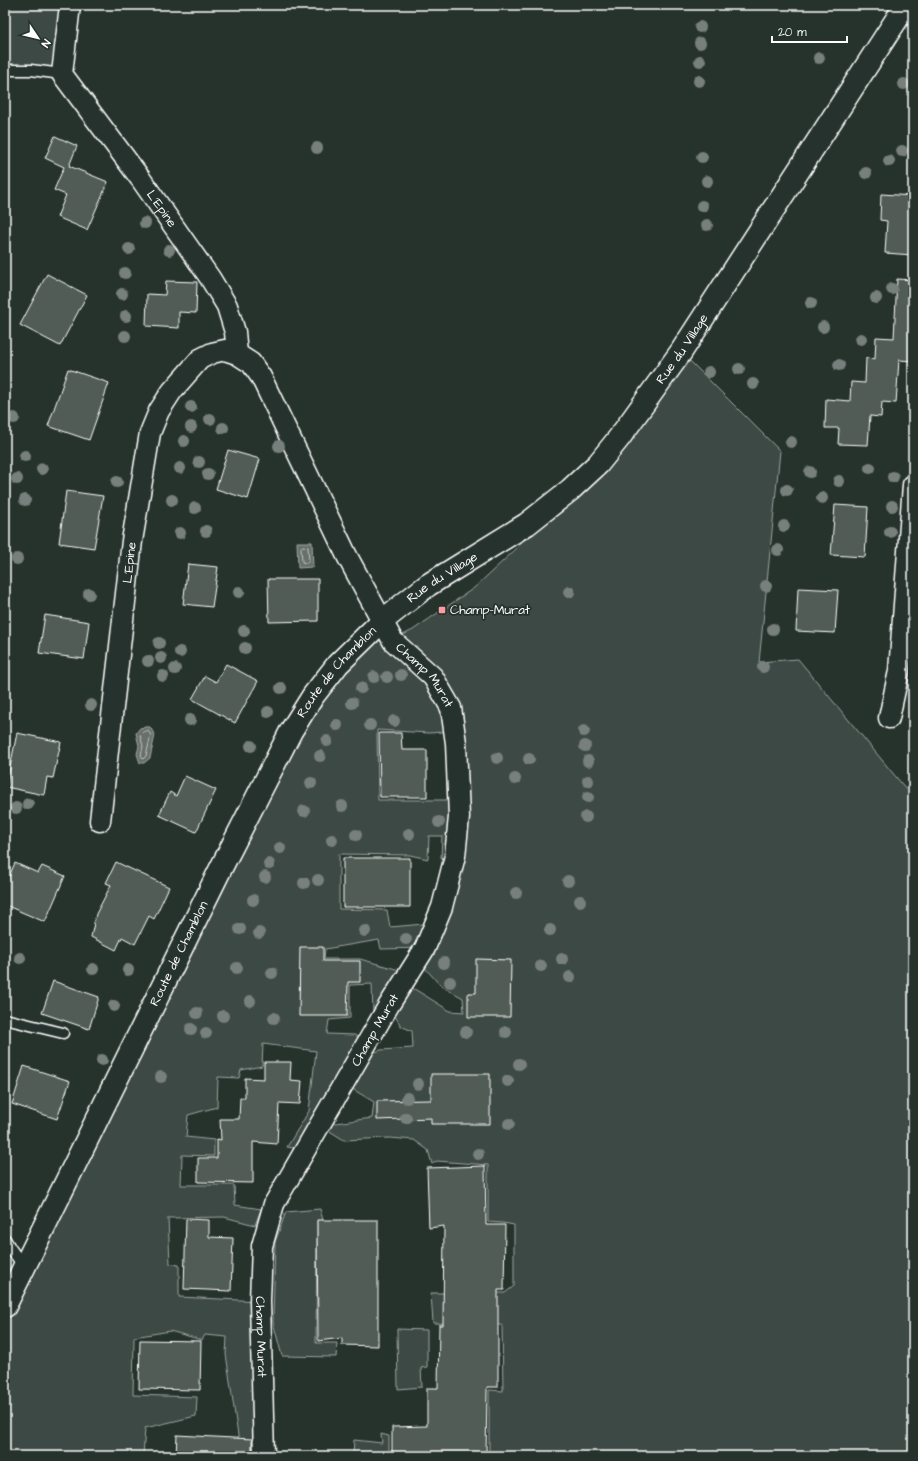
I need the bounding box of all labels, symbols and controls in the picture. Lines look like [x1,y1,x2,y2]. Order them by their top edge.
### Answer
north arrow [18,18,58,58]
scale bar [772,18,847,44]
text: 20 m [778,24,807,41]
text: N [38,36,54,51]
street label: L'Epine [142,187,181,231]
street label: Rue du Village [652,310,712,388]
street label: L'Epine [118,541,141,584]
street label: Rue du Village [403,548,481,607]
place label: Champ-Murat [450,601,531,619]
marker: Champ-Murat [437,605,447,615]
street label: Route de Chamblon [293,622,381,721]
street label: Champ Murat [392,639,458,711]
street label: Route de Chamblon [145,897,213,1009]
street label: Champ Murat [347,990,403,1070]
street label: Champ Murat [251,1296,271,1378]

